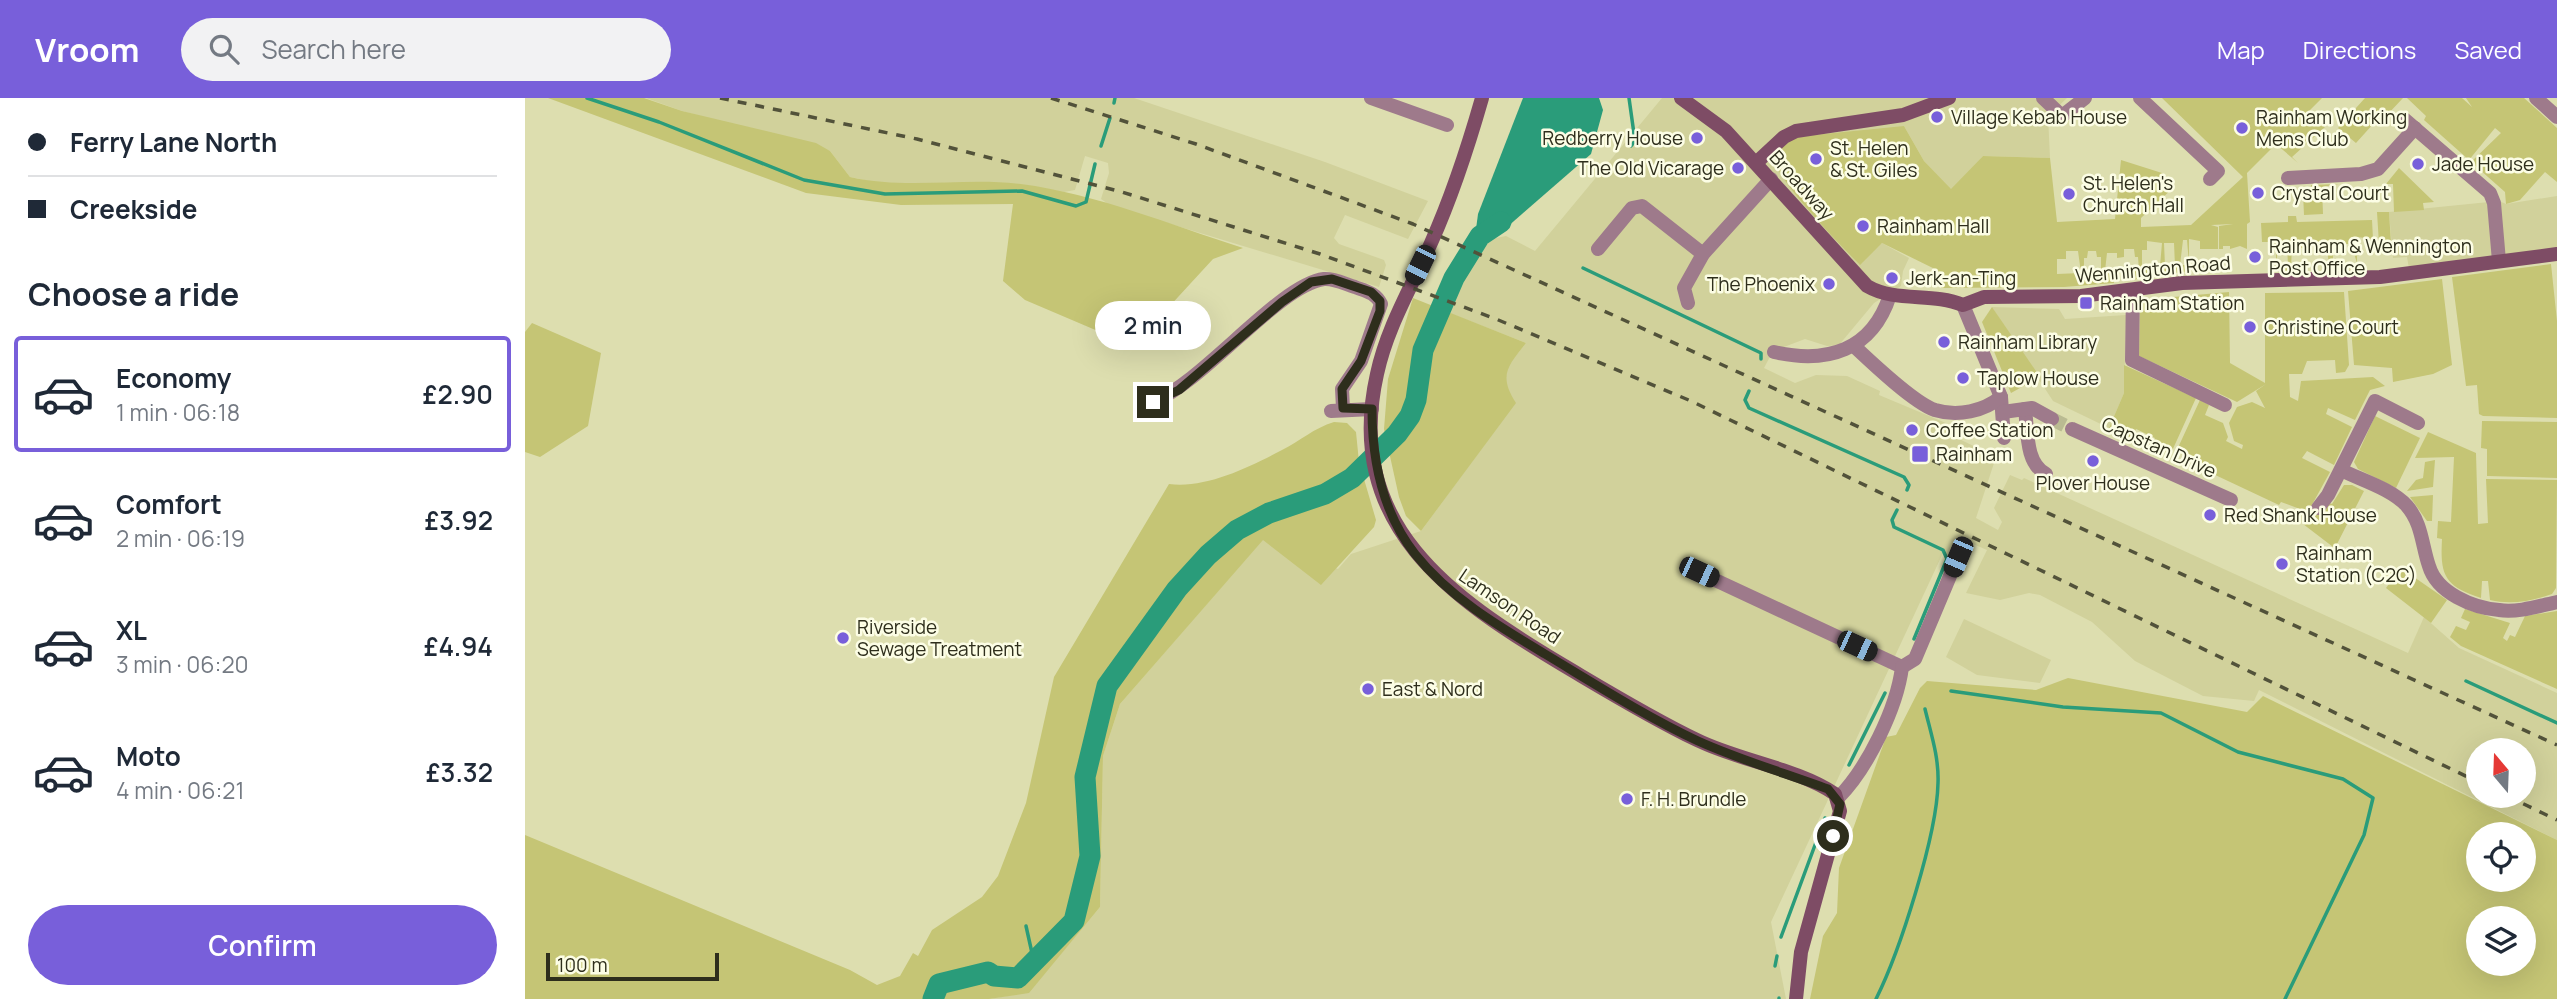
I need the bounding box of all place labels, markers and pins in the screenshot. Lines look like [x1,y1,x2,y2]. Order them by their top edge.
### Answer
place label: Village Kebab House [1951,104,2127,130]
place label: Rainham Working Mens Club [2256,104,2407,152]
marker: Village Kebab House [1929,109,1945,125]
marker: Rainham Working Mens Club [2234,120,2250,136]
place label: Redberry House [1542,125,1683,151]
marker: Redberry House [1689,130,1705,146]
place label: St. Helen & St. Giles [1830,135,1917,183]
marker: St. Helen & St. Giles [1808,151,1824,167]
place label: Jade House [2432,151,2534,177]
place label: The Old Vicarage [1577,155,1724,181]
marker: Jade House [2410,156,2426,172]
marker: The Old Vicarage [1730,160,1746,176]
place label: St. Helen's Church Hall [2083,170,2184,218]
place label: Crystal Court [2272,180,2389,206]
marker: Crystal Court [2250,185,2266,201]
marker: St. Helen's Church Hall [2061,186,2077,202]
place label: Rainham Hall [1877,213,1989,239]
marker: Rainham Hall [1855,218,1871,234]
place label: Rainham & Wennington Post Office [2269,233,2472,281]
marker: Rainham & Wennington Post Office [2247,249,2263,265]
place label: Jerk-an-Ting [1906,265,2016,291]
marker: Jerk-an-Ting [1884,270,1900,286]
place label: The Phoenix [1707,271,1815,297]
marker: The Phoenix [1821,276,1837,292]
place label: Rainham Station [2100,290,2244,316]
marker: Rainham Station [2078,295,2094,311]
place label: Christine Court [2264,314,2399,340]
marker: Christine Court [2242,319,2258,335]
place label: Rainham Library [1958,329,2097,355]
marker: Rainham Library [1936,334,1952,350]
place label: Taplow House [1977,365,2099,391]
marker: Taplow House [1955,370,1971,386]
place label: Coffee Station [1926,417,2054,443]
marker: Coffee Station [1904,422,1920,438]
place label: Rainham [1936,441,2012,467]
marker: Rainham [1910,444,1930,464]
marker: Plover House [2085,453,2101,469]
place label: Plover House [2036,470,2150,496]
place label: Red Shank House [2224,502,2377,528]
marker: Red Shank House [2202,507,2218,523]
place label: Rainham Station (C2C) [2296,540,2417,588]
marker: Rainham Station (C2C) [2274,556,2290,572]
place label: Riverside Sewage Treatment [857,614,1022,662]
marker: Riverside Sewage Treatment [835,630,851,646]
place label: East & Nord [1382,676,1483,702]
marker: East & Nord [1360,681,1376,697]
place label: F. H. Brundle [1641,786,1746,812]
marker: F. H. Brundle [1619,791,1635,807]

